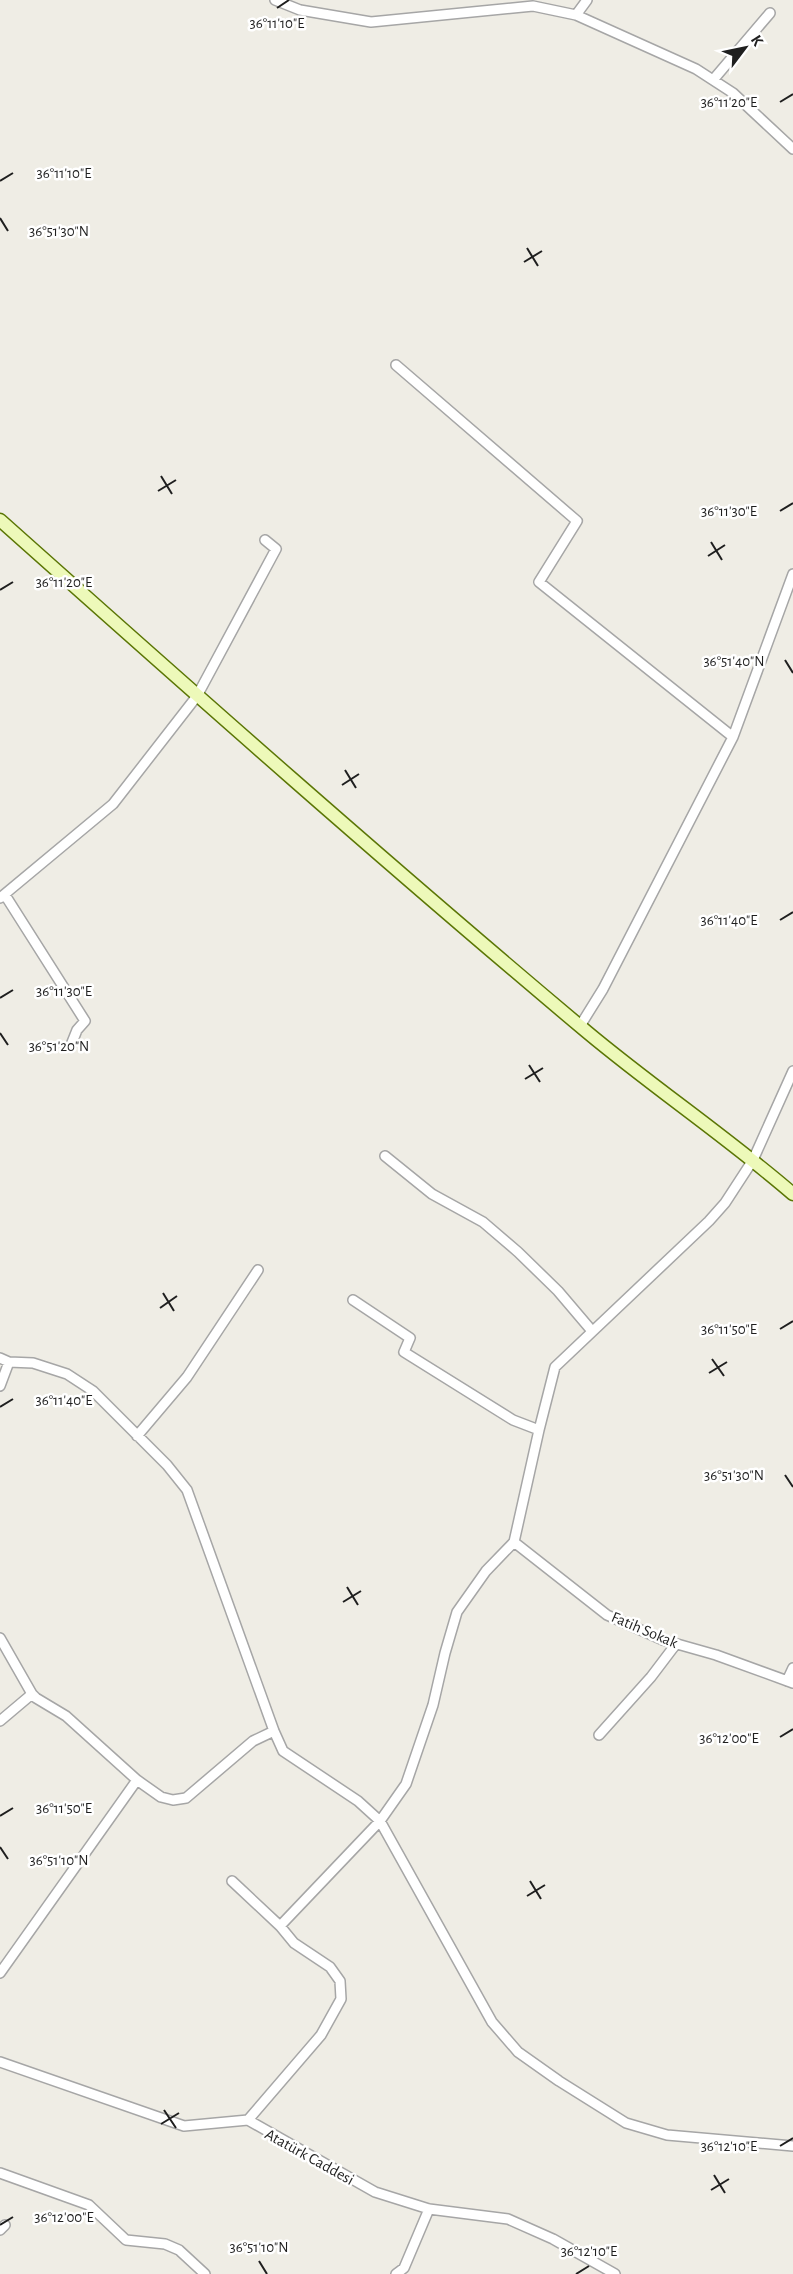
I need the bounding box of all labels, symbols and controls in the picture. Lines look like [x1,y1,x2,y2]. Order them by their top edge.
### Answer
text: 36°11'10"E [250,16,304,31]
north arrow [715,18,775,78]
text: K [748,32,766,49]
text: 36°11'20"E [701,95,757,110]
text: 36°11'10"E [37,166,91,181]
text: 36°51'30"N [29,224,89,239]
text: 36°11'30"E [701,504,757,519]
text: 36°11'20"E [36,575,92,590]
text: 36°51'40"N [703,654,765,669]
text: 36°11'40"E [700,913,758,928]
text: 36°11'30"E [36,984,92,999]
text: 36°51'20"N [29,1039,89,1054]
text: 36°11'50"E [701,1322,757,1337]
text: 36°11'40"E [35,1393,93,1408]
text: 36°51'30"N [704,1468,764,1483]
street label: Fatih Sokak [609,1609,681,1651]
text: 36°12'00"E [699,1731,759,1746]
text: 36°11'50"E [36,1801,92,1816]
text: 36°51'10"N [29,1853,89,1868]
street label: Atatürk Caddesi [262,2126,357,2188]
text: 36°12'10"E [701,2139,757,2154]
text: 36°12'00"E [34,2210,94,2225]
text: 36°51'10"N [229,2240,289,2255]
text: 36°12'10"E [561,2244,617,2259]

